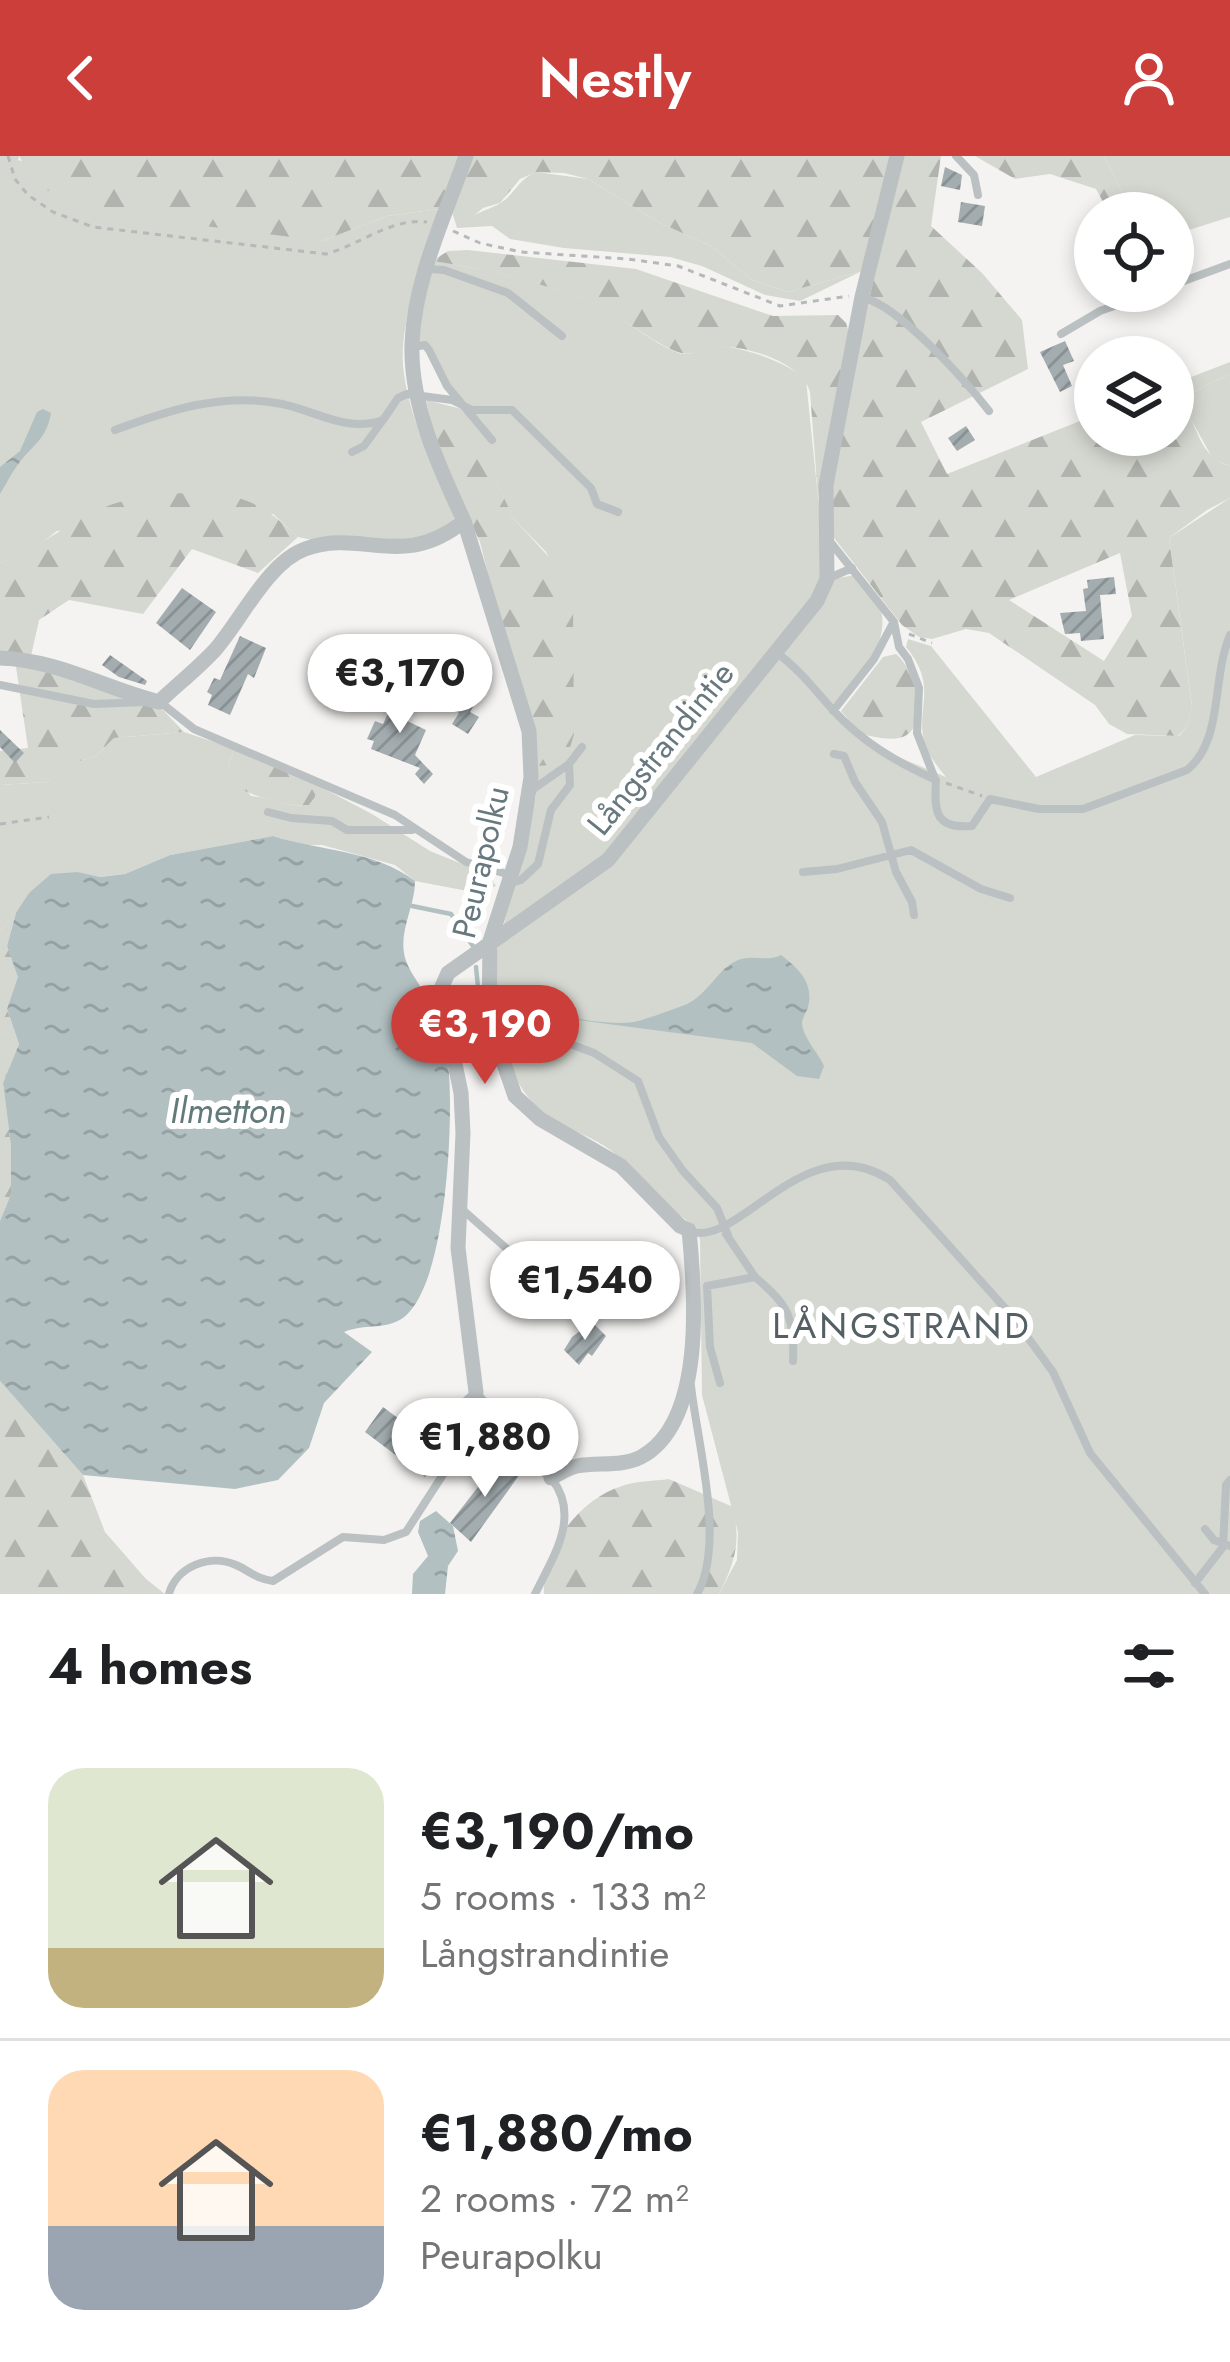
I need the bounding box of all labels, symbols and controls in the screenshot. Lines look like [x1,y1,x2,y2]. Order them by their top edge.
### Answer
text: Nestly [539,39,691,117]
icon: back [48,45,114,111]
icon: person [1116,45,1182,111]
map controls [1074,192,1194,456]
button: locate [1074,192,1194,312]
button: layers [1074,336,1194,456]
pin: €3,170 [302,634,498,736]
text: €3,170 [334,644,466,701]
street label: Långstrandintie [576,652,745,845]
street label: Peurapolku [440,782,521,943]
pin: €3,190 [387,985,583,1087]
text: €3,190 [418,995,552,1052]
water label: Ilmetton [170,1084,286,1136]
pin: €1,540 [487,1241,683,1343]
text: €1,540 [517,1251,653,1308]
district label: LÅNGSTRAND [772,1299,1032,1351]
pin: €1,880 [387,1398,583,1500]
text: €1,880 [419,1408,551,1465]
text: 4 homes [48,1629,252,1703]
icon: filters [1116,1633,1182,1699]
text: €3,190/mo [420,1794,694,1868]
icon: home [144,1816,288,1960]
text: 5 rooms · 133 m² [420,1868,706,1925]
text: Långstrandintie [420,1925,669,1982]
text: €1,880/mo [420,2096,693,2170]
icon: home [144,2118,288,2262]
text: 2 rooms · 72 m² [420,2170,689,2227]
text: Peurapolku [420,2227,603,2284]

